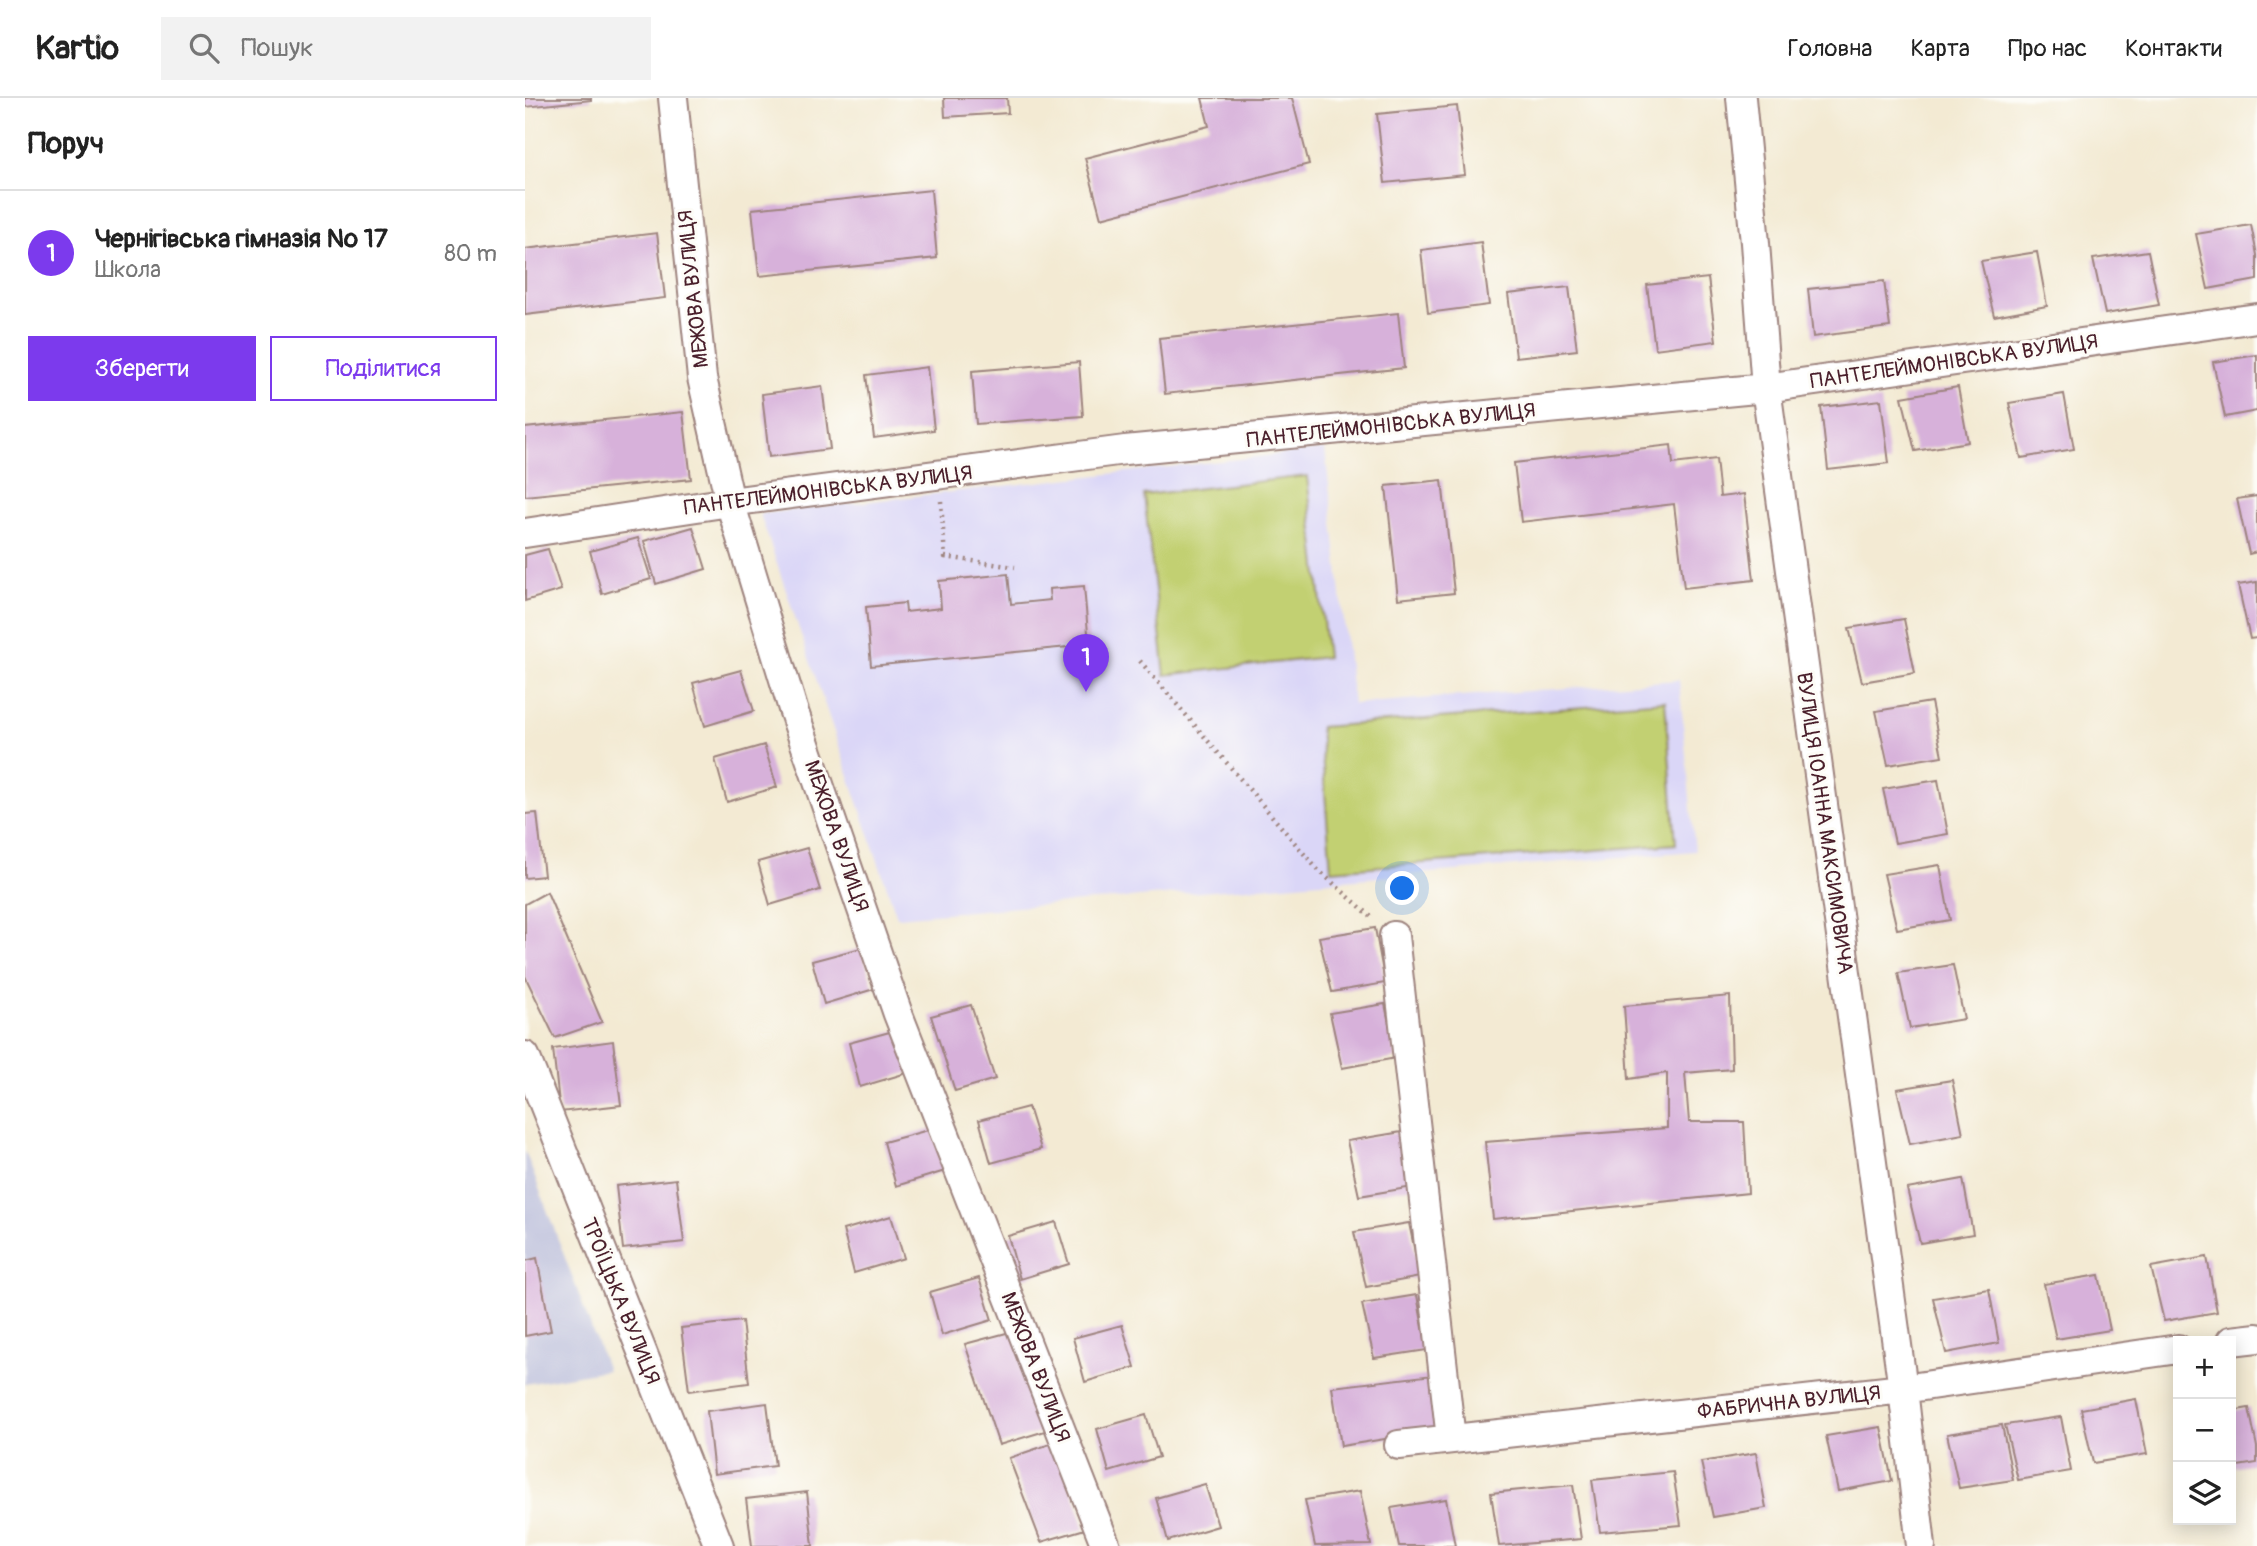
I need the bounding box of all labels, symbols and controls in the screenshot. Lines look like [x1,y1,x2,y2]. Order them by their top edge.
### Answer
search box [161,17,651,80]
text: Kartio [35,28,119,69]
icon: search [185,29,223,67]
text: Пошук [241,32,313,64]
text: Головна [1788,34,1872,63]
text: Карта [1910,34,1970,63]
text: Про нас [2008,34,2087,63]
text: Контакти [2125,34,2222,63]
text: Поруч [28,125,104,162]
street label: МЕЖОВА ВУЛИЦЯ [672,209,715,369]
text: Чернігівська гімназія № 17 [95,223,388,255]
text: 1 [47,239,56,268]
text: 80 m [444,239,497,268]
text: Школа [95,255,161,284]
street label: ПАНТЕЛЕЙМОНІВСЬКА ВУЛИЦЯ [1808,328,2100,395]
button: Зберегти [28,336,256,401]
button: Поділитися [270,336,497,401]
street label: ПАНТЕЛЕЙМОНІВСЬКА ВУЛИЦЯ [1245,397,1537,454]
street label: ПАНТЕЛЕЙМОНІВСЬКА ВУЛИЦЯ [682,459,974,522]
pin: 1 [1063,634,1109,692]
street label: ВУЛИЦЯ ІОАННА МАКСИМОВИЧА [1790,670,1859,976]
street label: МЕЖОВА ВУЛИЦЯ [798,757,875,916]
your location [1385,871,1419,905]
street label: ТРОЇЦЬКА ВУЛИЦЯ [575,1214,666,1388]
street label: МЕЖОВА ВУЛИЦЯ [994,1288,1077,1446]
map controls [2173,1336,2236,1525]
button: + [2173,1336,2236,1399]
street label: ФАБРИЧНА ВУЛИЦЯ [1696,1379,1882,1426]
button: − [2173,1399,2236,1462]
button: layers [2173,1462,2236,1525]

